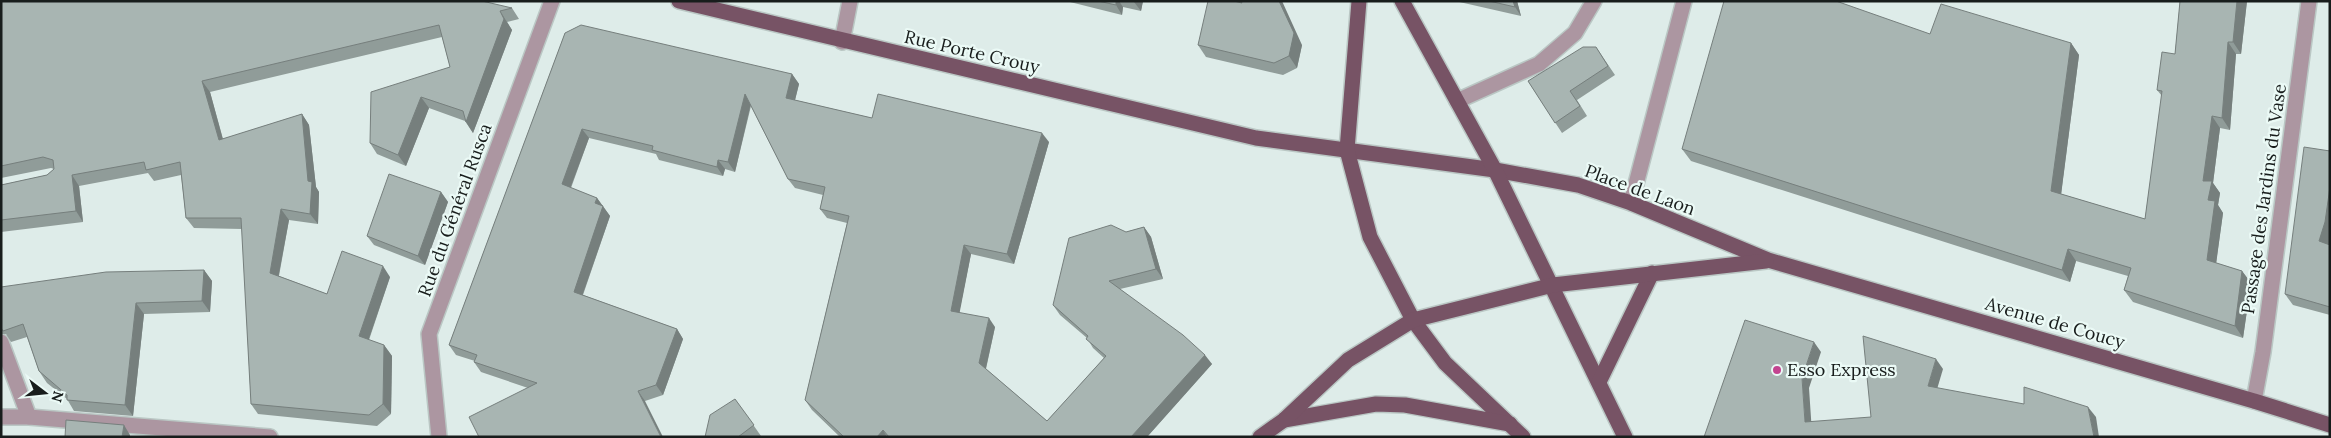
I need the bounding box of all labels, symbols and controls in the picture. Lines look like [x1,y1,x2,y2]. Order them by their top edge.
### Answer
street label: Rue Porte Crouy [902,25,1042,78]
street label: Passage des Jardins du Vase [2236,82,2291,315]
street label: Rue du Général Rusca [412,120,497,300]
street label: Place de Laon [1582,159,1699,220]
street label: Avenue de Coucy [1982,291,2128,354]
place label: Esso Express [1787,358,1896,381]
marker: Esso Express [1771,364,1783,376]
north arrow [20,368,70,418]
text: N [47,389,68,404]

